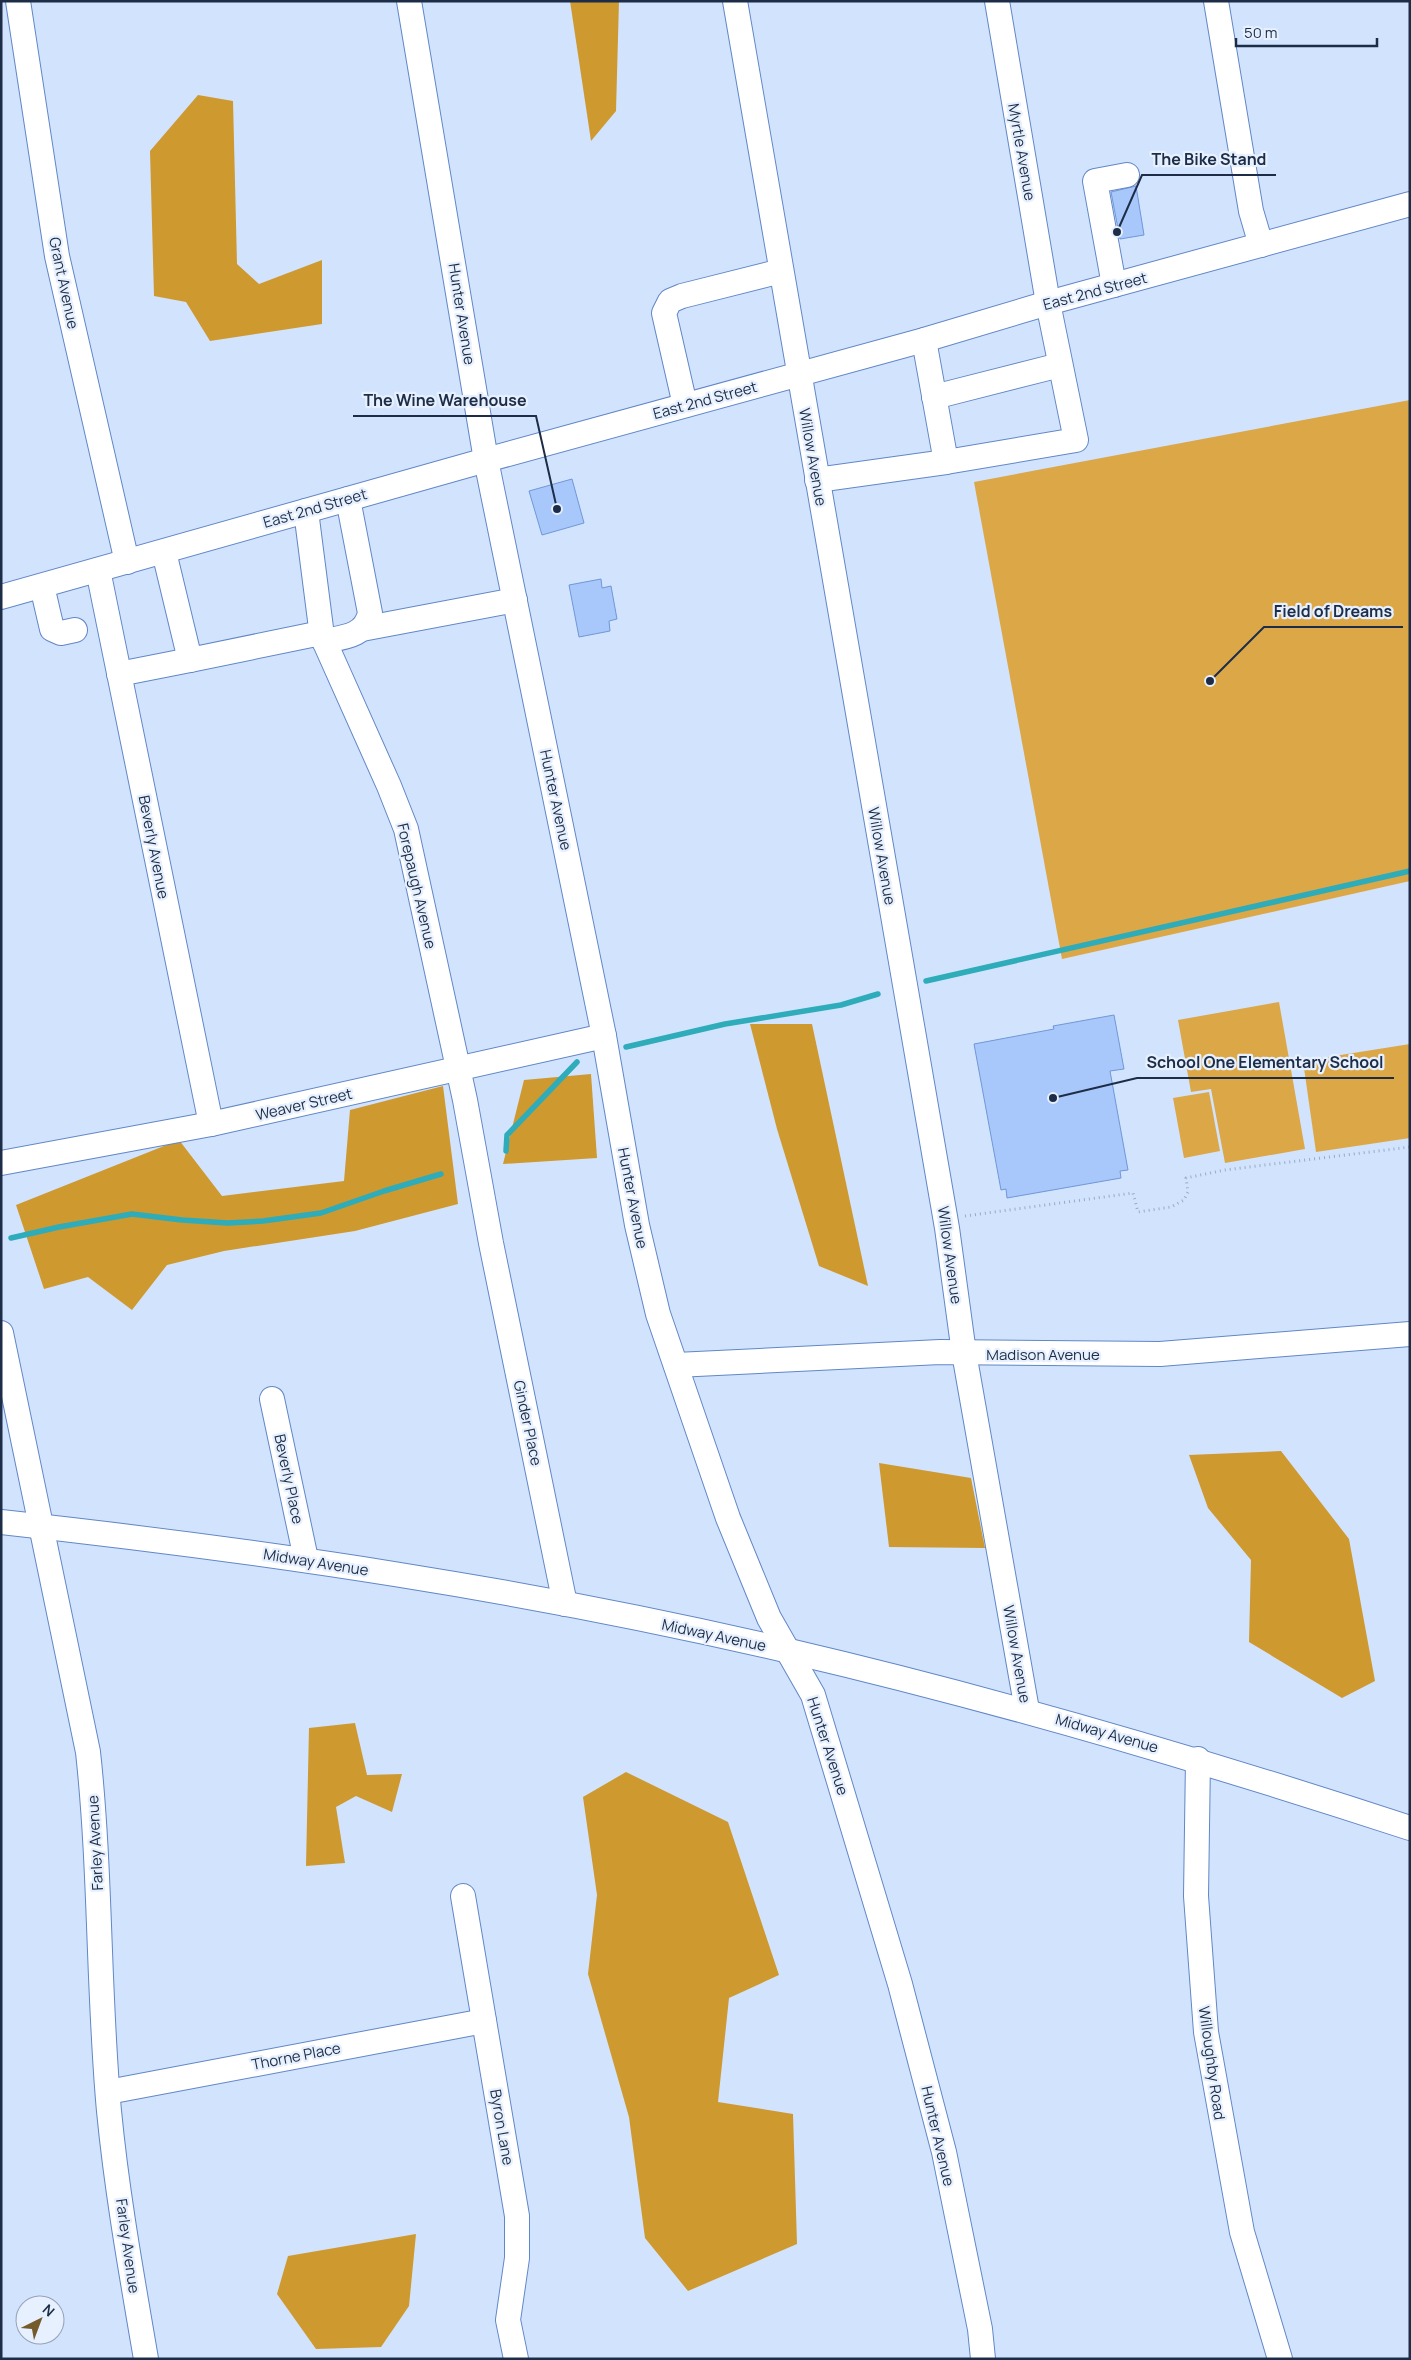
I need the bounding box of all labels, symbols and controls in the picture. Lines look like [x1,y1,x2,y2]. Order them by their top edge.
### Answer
scale bar [1236,15,1377,47]
text: 50 m [1244,22,1278,43]
street label: Myrtle Avenue [1003,102,1041,203]
callout: The Bike Stand [1142,144,1276,175]
text: The Bike Stand [1152,148,1266,170]
street label: Grant Avenue [44,235,84,331]
street label: Hunter Avenue [444,262,480,366]
street label: East 2nd Street [1041,267,1149,315]
street label: East 2nd Street [651,376,759,424]
callout: The Wine Warehouse [353,385,536,416]
text: The Wine Warehouse [363,389,527,411]
street label: Willow Avenue [794,407,832,508]
street label: East 2nd Street [261,483,369,533]
callout: Field of Dreams [1264,596,1403,627]
text: Field of Dreams [1274,600,1393,622]
street label: Hunter Avenue [535,748,577,852]
street label: Beverly Avenue [134,793,174,901]
street label: Willow Avenue [863,806,901,907]
street label: Forepaugh Avenue [392,821,442,951]
callout: School One Elementary School [1137,1047,1394,1078]
text: School One Elementary School [1146,1051,1384,1073]
street label: Weaver Street [254,1083,354,1125]
street label: Hunter Avenue [613,1146,653,1250]
street label: Willow Avenue [933,1205,967,1306]
street label: Madison Avenue [986,1344,1100,1365]
street label: Ginder Place [509,1378,547,1468]
street label: Beverly Place [269,1432,309,1526]
street label: Midway Avenue [262,1543,370,1581]
street label: Willow Avenue [998,1604,1036,1705]
street label: Midway Avenue [660,1614,768,1656]
street label: Hunter Avenue [802,1694,854,1798]
street label: Midway Avenue [1053,1708,1161,1758]
street label: Farley Avenue [82,1795,108,1891]
street label: Willoughby Road [1194,2005,1230,2121]
street label: Thorne Place [250,2037,343,2075]
street label: Hunter Avenue [916,2084,960,2188]
street label: Byron Lane [485,2087,519,2167]
street label: Farley Avenue [111,2197,145,2295]
north arrow [15,2295,65,2345]
text: N [39,2300,59,2320]

